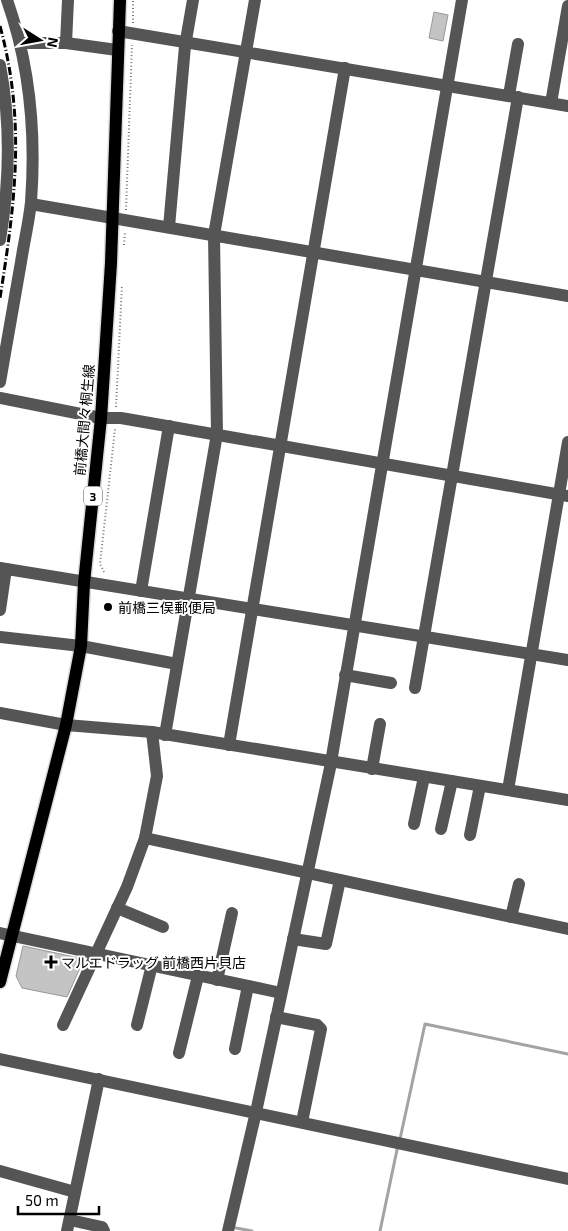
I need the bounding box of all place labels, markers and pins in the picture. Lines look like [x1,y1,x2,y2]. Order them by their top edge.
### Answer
place label: 前橋三俣郵便局 [118,599,216,616]
marker: 前橋三俣郵便局 [102,601,114,613]
place label: マルエドラッグ 前橋西片貝店 [61,954,246,971]
marker: マルエドラッグ 前橋西片貝店 [45,956,57,968]

